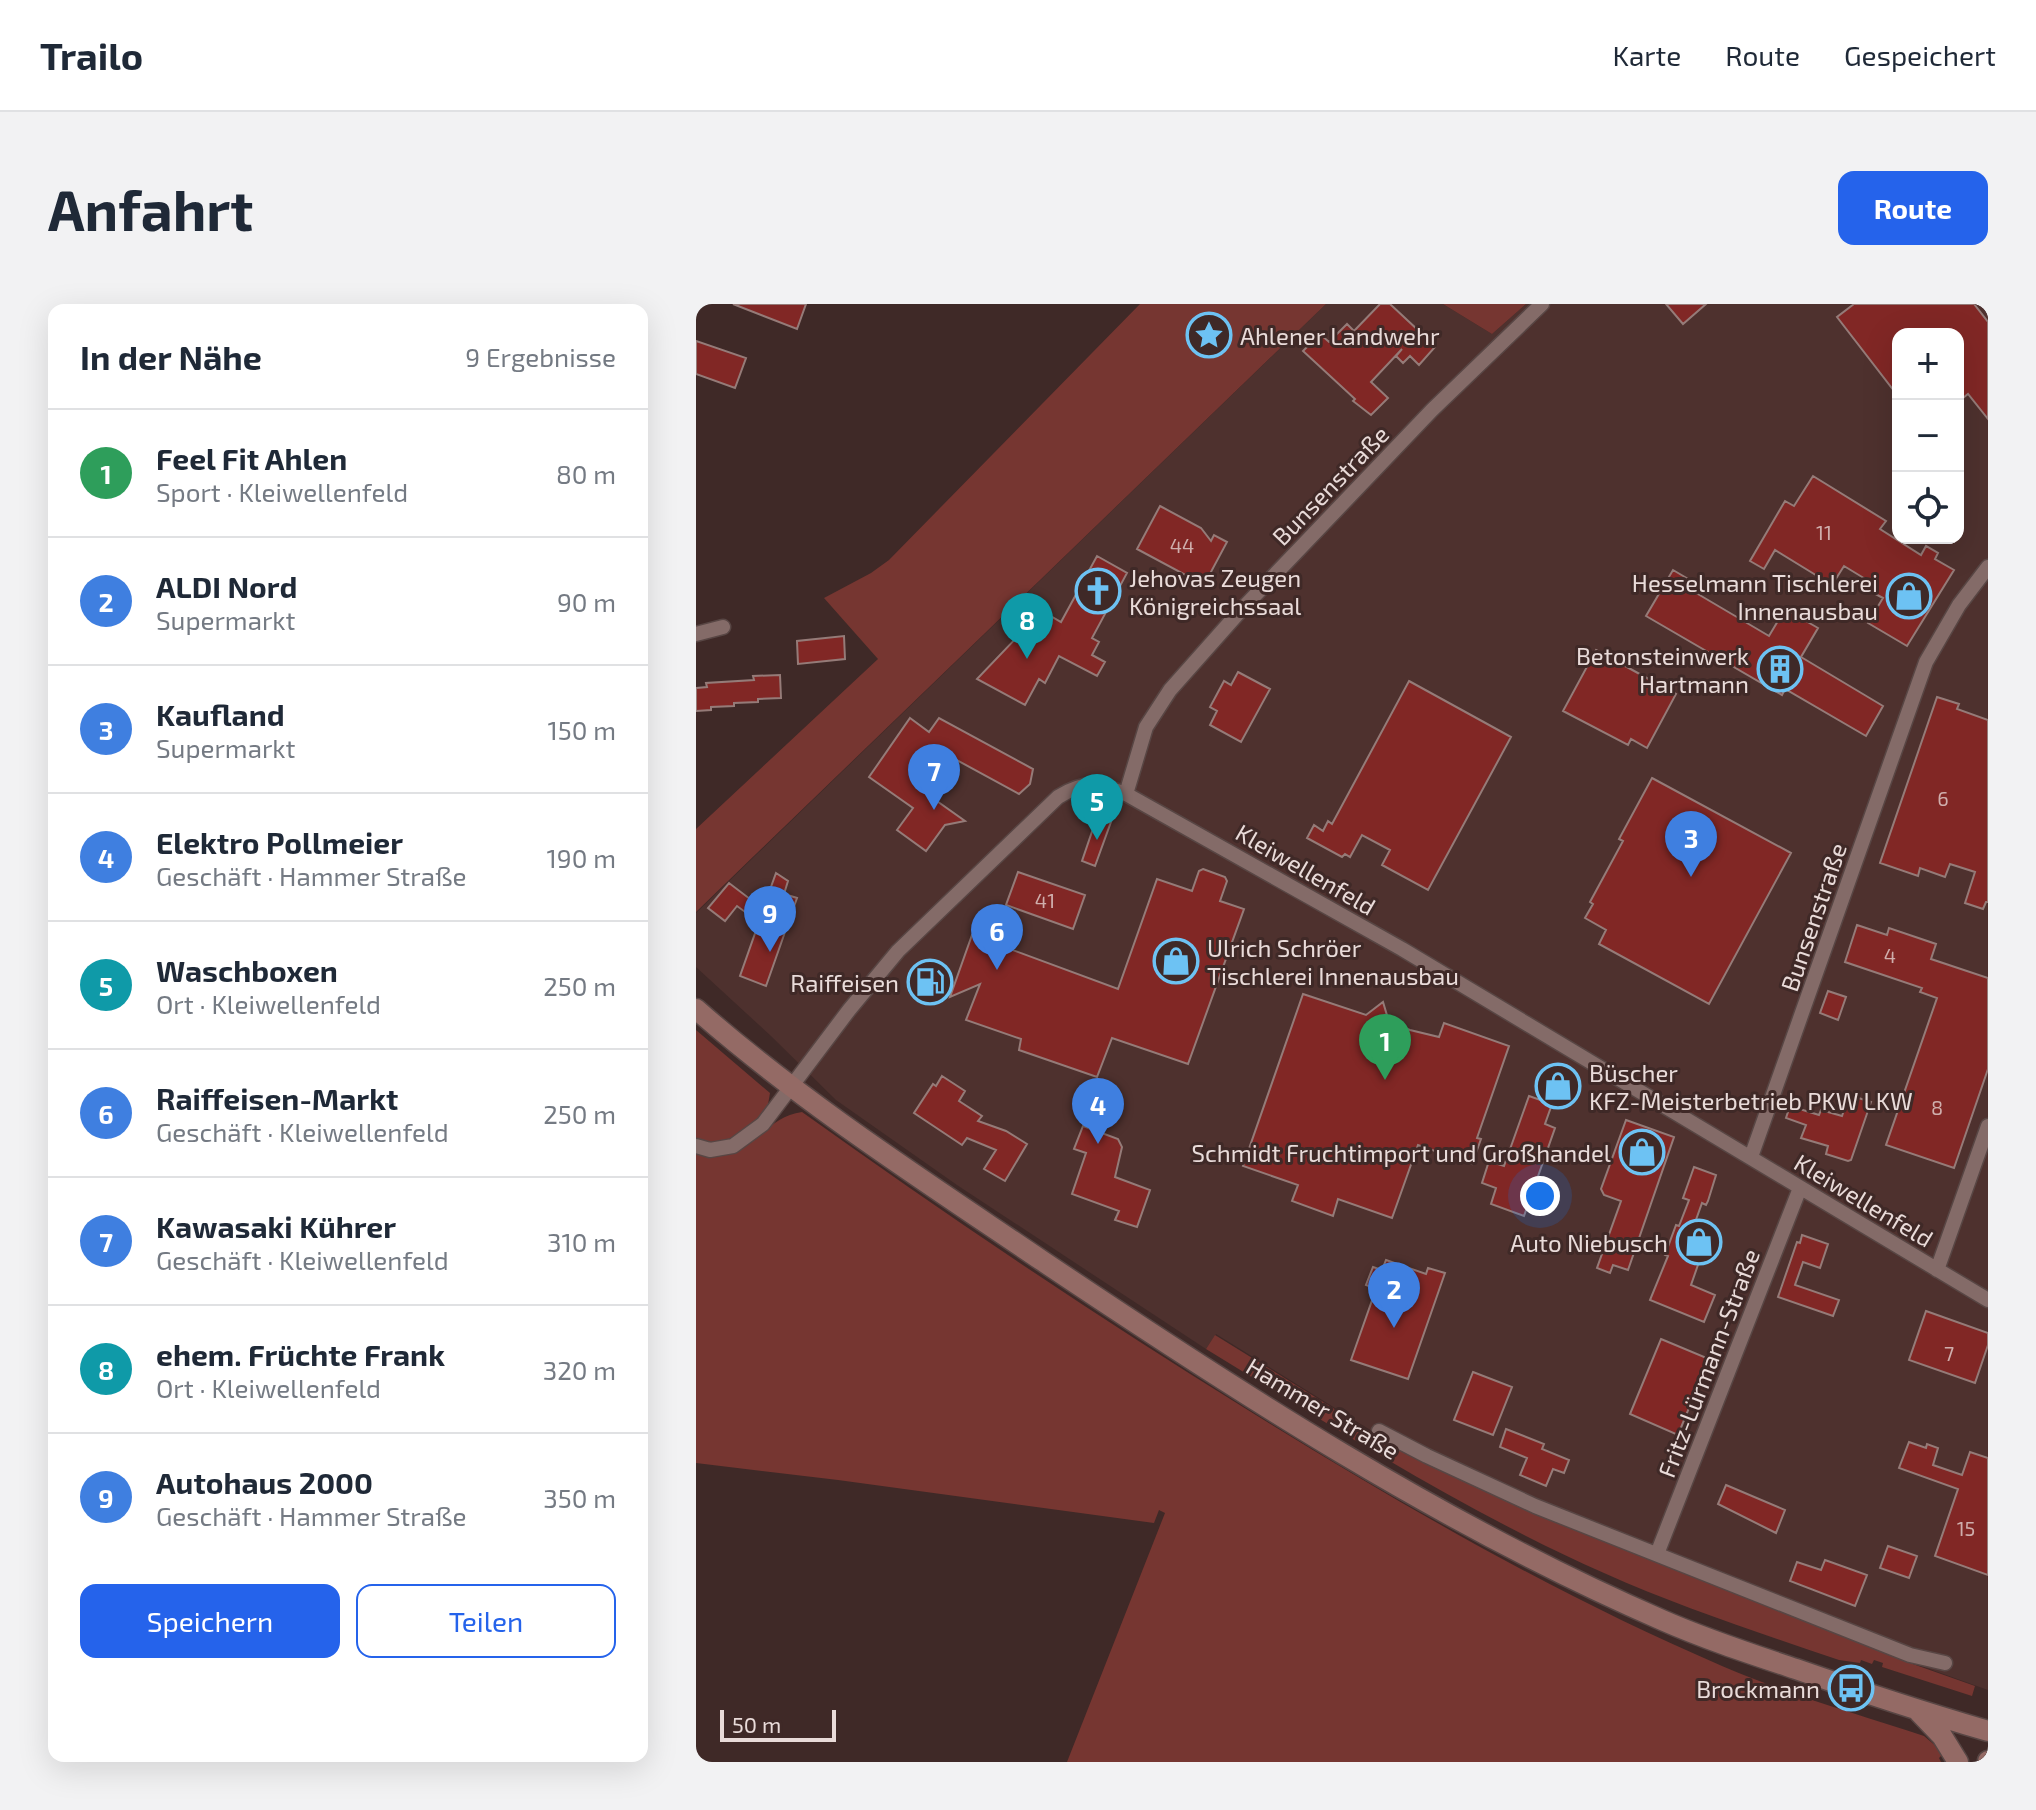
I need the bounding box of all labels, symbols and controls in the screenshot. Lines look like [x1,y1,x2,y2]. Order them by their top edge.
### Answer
text: Trailo [40,32,143,78]
text: Karte [1612,38,1681,72]
text: Route [1725,38,1800,72]
text: Gespeichert [1844,38,1996,72]
button: Route [1838,171,1988,245]
text: Anfahrt [48,175,253,242]
place icon: Ahlener Landwehr [1185,311,1233,359]
place label: Ahlener Landwehr [1240,321,1440,350]
map controls [1892,328,1964,544]
button: + [1892,328,1964,400]
text: In der Nähe [80,336,262,377]
text: 9 Ergebnisse [465,341,616,372]
button: − [1892,400,1964,472]
street label: Bunsenstraße [1266,419,1394,551]
text: Feel Fit Ahlen [156,440,347,476]
text: 1 [100,458,112,489]
text: 80 m [556,458,616,489]
button: locate [1892,472,1964,544]
text: Sport · Kleiwellenfeld [156,476,408,507]
house number: 11 [1816,520,1832,544]
house number: 44 [1170,533,1194,557]
place label: Jehovas Zeugen Königreichssaal [1129,563,1302,620]
church icon: Jehovas Zeugen Königreichssaal [1074,567,1122,615]
text: ALDI Nord [156,568,297,604]
place label: Hesselmann Tischlerei Innenausbau [1632,568,1878,625]
shop icon: Hesselmann Tischlerei Innenausbau [1885,572,1933,620]
text: 2 [98,586,114,617]
text: 90 m [557,586,616,617]
pin: 8 [1001,593,1053,659]
text: Supermarkt [156,604,296,635]
place label: Betonsteinwerk Hartmann [1576,641,1749,698]
building icon: Betonsteinwerk Hartmann [1756,645,1804,693]
text: Kaufland [156,696,285,732]
text: 3 [99,714,113,745]
text: 150 m [547,714,616,745]
text: Supermarkt [156,732,296,763]
pin: 7 [908,744,960,810]
pin: 5 [1071,774,1123,840]
house number: 6 [1937,786,1949,810]
pin: 3 [1665,811,1717,877]
street label: Kleiwellenfeld [1231,817,1381,921]
text: Elektro Pollmeier [156,824,403,860]
street label: Bunsenstraße [1774,839,1852,995]
text: 4 [98,842,114,873]
text: 190 m [547,842,616,873]
text: Geschäft · Hammer Straße [156,860,467,891]
pin: 9 [744,886,796,952]
house number: 41 [1035,888,1055,912]
pin: 6 [971,904,1023,970]
place label: Ulrich Schröer Tischlerei Innenausbau [1207,933,1459,990]
shop icon: Ulrich Schröer Tischlerei Innenausbau [1152,937,1200,985]
house number: 4 [1884,943,1896,967]
text: Waschboxen [156,952,338,988]
fuel station icon: Raiffeisen [906,958,954,1006]
place label: Raiffeisen [790,968,899,997]
text: 5 [99,970,113,1001]
text: 250 m [543,970,616,1001]
text: Ort · Kleiwellenfeld [156,988,381,1019]
pin: 1 [1359,1014,1411,1080]
place label: Büscher KFZ-Meisterbetrieb PKW LKW [1589,1058,1913,1115]
shop icon: Büscher KFZ-Meisterbetrieb PKW LKW [1534,1062,1582,1110]
pin: 4 [1072,1078,1124,1144]
text: Raiffeisen-Markt [156,1080,398,1116]
house number: 8 [1931,1095,1943,1119]
text: 6 [98,1098,114,1129]
text: 250 m [543,1098,616,1129]
text: Geschäft · Kleiwellenfeld [156,1116,449,1147]
shop icon: Schmidt Fruchtimport und Großhandel [1618,1128,1666,1176]
place label: Schmidt Fruchtimport und Großhandel [1192,1138,1611,1167]
street label: Kleiwellenfeld [1789,1147,1939,1253]
your location [1520,1176,1560,1216]
text: Kawasaki Kührer [156,1208,396,1244]
shop icon: Auto Niebusch [1675,1218,1723,1266]
text: 7 [99,1226,113,1257]
text: 310 m [547,1226,616,1257]
place label: Auto Niebusch [1510,1228,1668,1257]
text: Geschäft · Kleiwellenfeld [156,1244,449,1275]
street label: Fritz-Lürmann-Straße [1651,1245,1765,1481]
pin: 2 [1368,1262,1420,1328]
text: ehem. Früchte Frank [156,1336,445,1372]
house number: 7 [1944,1341,1954,1365]
street label: Hammer Straße [1241,1351,1405,1465]
text: 8 [98,1354,114,1385]
text: 320 m [543,1354,616,1385]
text: Ort · Kleiwellenfeld [156,1372,381,1403]
text: Autohaus 2000 [156,1464,373,1500]
text: 9 [98,1482,114,1513]
text: 350 m [543,1482,616,1513]
text: Geschäft · Hammer Straße [156,1500,467,1531]
house number: 15 [1957,1516,1975,1540]
button: Speichern [80,1584,340,1658]
button: Teilen [356,1584,616,1658]
bus stop icon: Brockmann [1827,1664,1875,1712]
place label: Brockmann [1696,1674,1820,1703]
scale bar [720,1706,836,1742]
text: 50 m [732,1711,781,1737]

